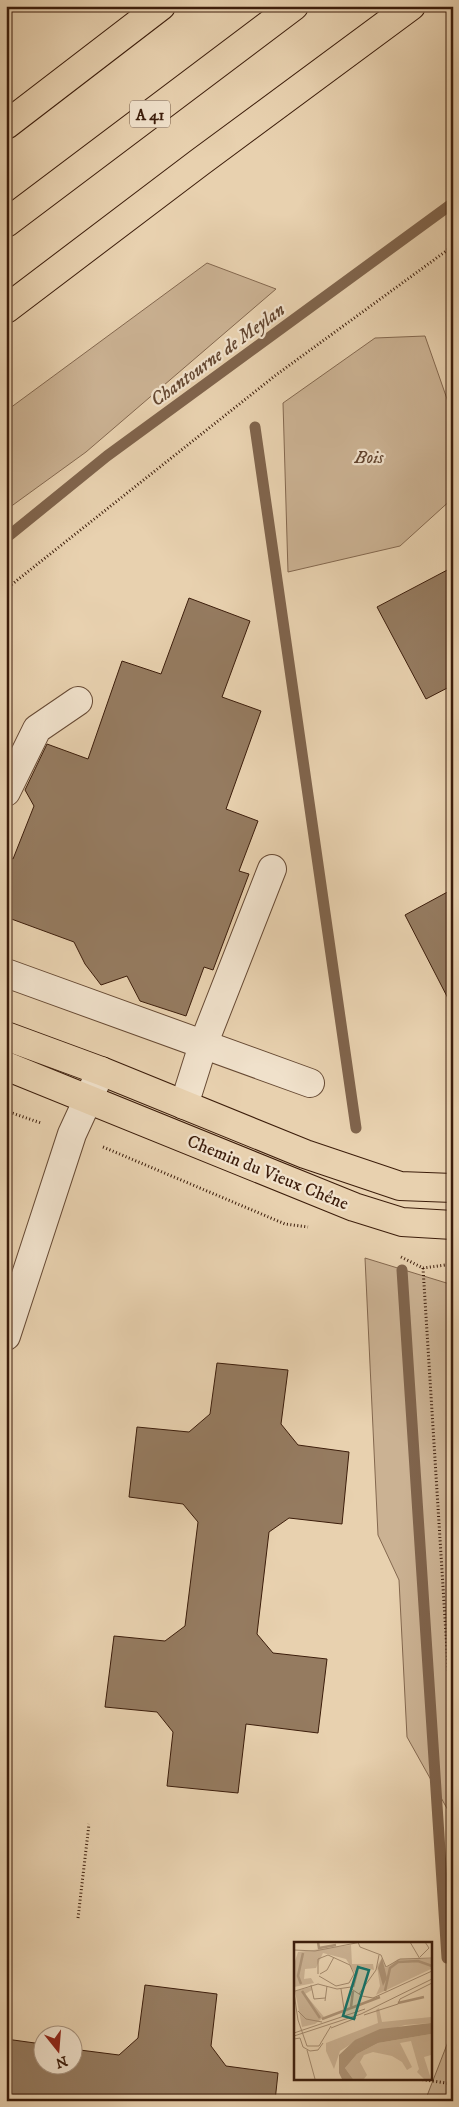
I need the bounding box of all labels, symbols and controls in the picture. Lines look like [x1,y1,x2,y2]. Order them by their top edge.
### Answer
road number: A 41 [130,100,170,128]
water label: Chantourne de Meylan [146,298,290,412]
park label: Bois [354,447,384,469]
street label: Chemin du Vieux Chêne [184,1130,352,1215]
inset map [294,1942,432,2080]
north arrow [32,2024,82,2074]
text: N [53,2051,70,2072]

